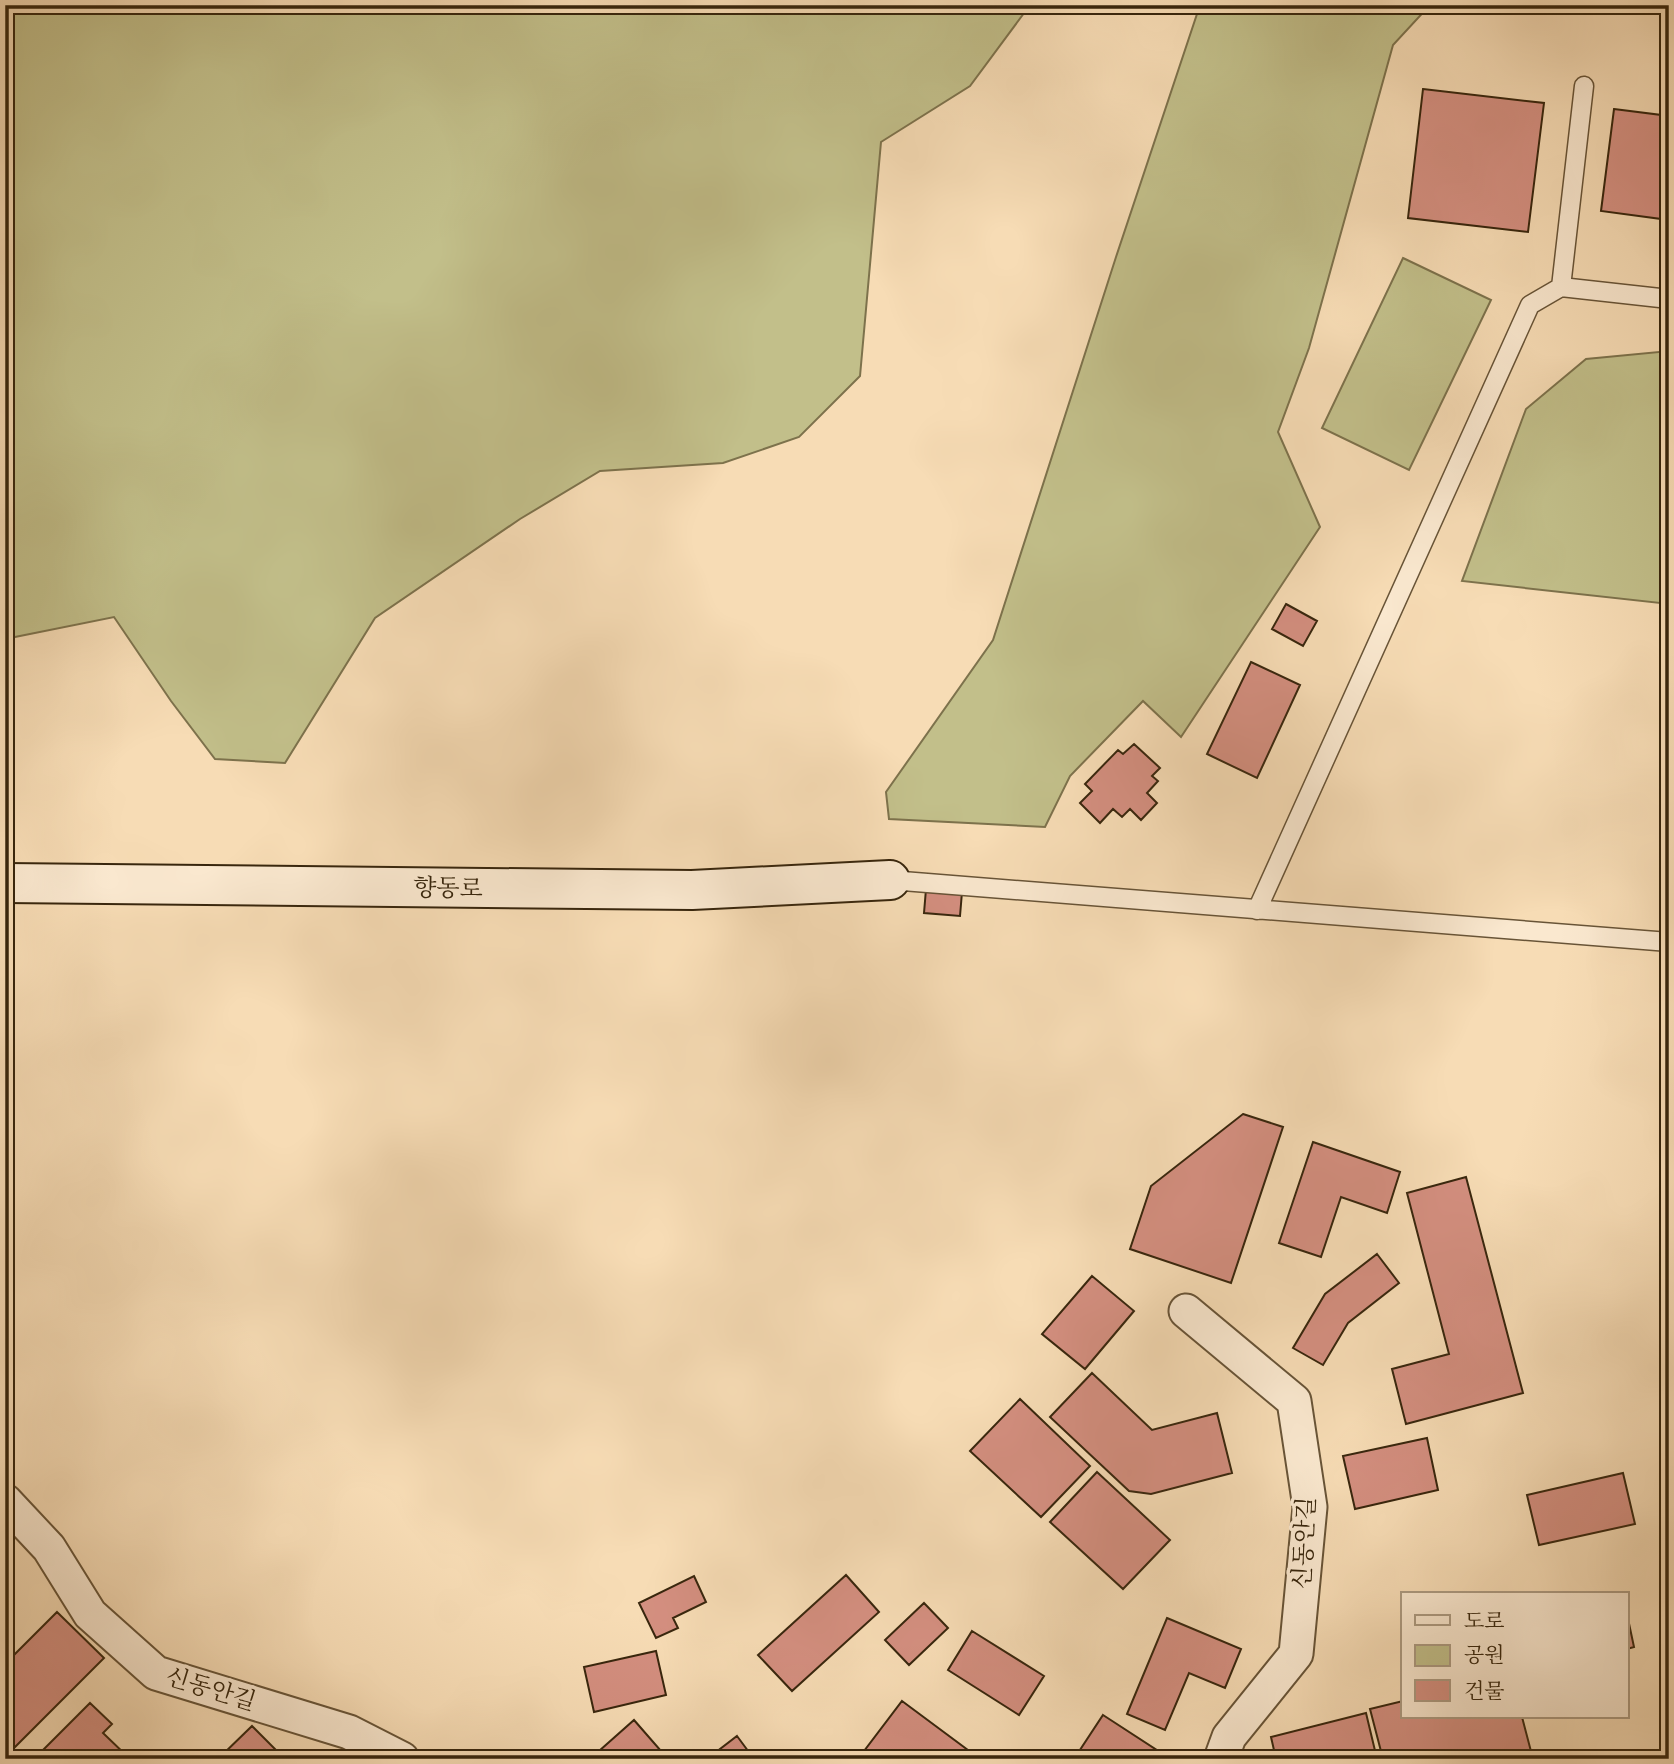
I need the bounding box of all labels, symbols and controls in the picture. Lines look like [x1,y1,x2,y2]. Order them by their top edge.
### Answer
street label: 향동로 [413,872,483,905]
street label: 신동안길 [1287,1496,1322,1590]
legend [1401,1592,1628,1718]
text: 도로 [1464,1608,1505,1635]
text: 공원 [1464,1642,1505,1669]
street label: 신동안길 [162,1661,260,1718]
text: 건물 [1464,1678,1505,1705]

